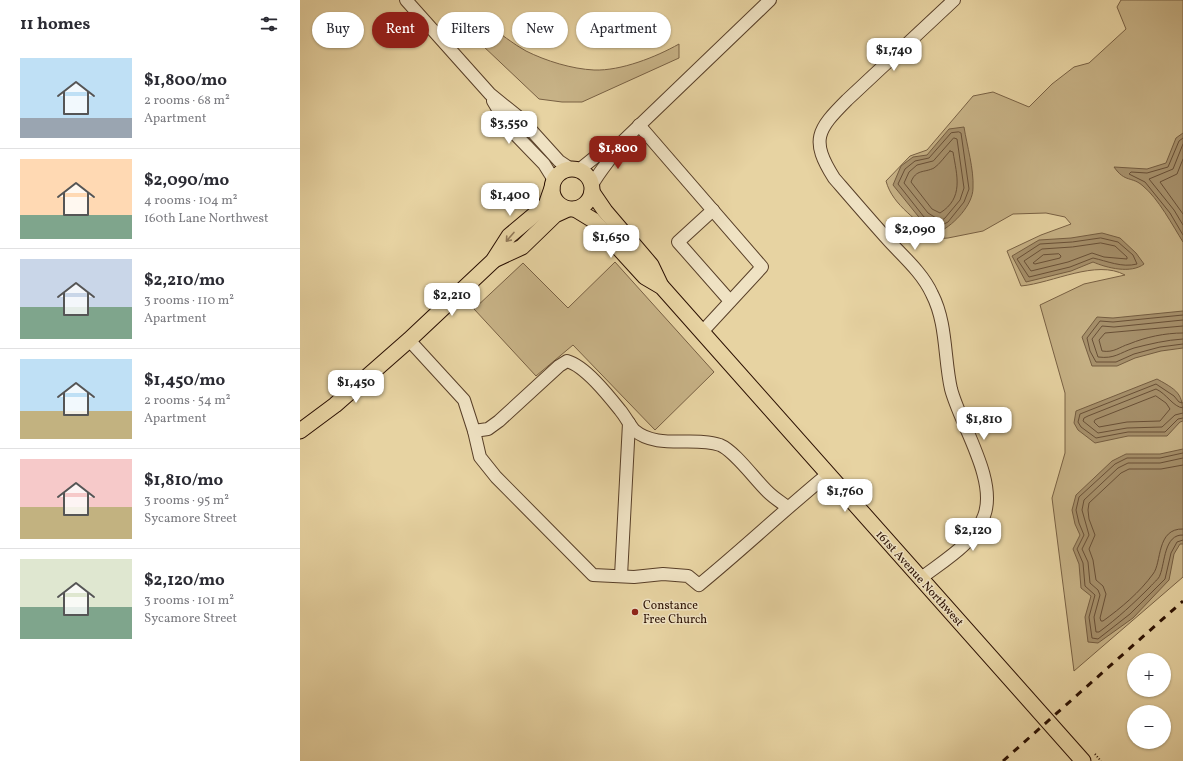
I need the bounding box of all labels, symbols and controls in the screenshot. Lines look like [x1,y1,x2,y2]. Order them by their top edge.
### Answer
chip: Buy [312,12,364,48]
chip: Rent [372,12,429,48]
chip: Filters [437,12,504,48]
chip: New [512,12,568,48]
chip: Apartment [576,12,671,48]
text: 11 homes [20,13,90,36]
icon: filters [258,13,280,35]
pin: $1,740 [861,38,927,72]
text: $1,740 [876,42,912,60]
text: $1,800/mo [144,69,227,92]
icon: home [52,74,100,122]
text: 2 rooms · 68 m² [144,92,230,110]
text: Apartment [144,110,207,128]
pin: $3,550 [476,111,542,145]
text: $3,550 [490,115,528,133]
pin: $1,800 [585,136,651,170]
text: $1,800 [598,140,638,158]
text: $2,090/mo [144,169,229,192]
icon: home [52,175,100,223]
pin: $1,400 [477,183,543,217]
text: $1,400 [490,187,530,205]
text: 4 rooms · 104 m² [144,192,238,210]
text: 160th Lane Northwest [144,210,269,228]
pin: $2,090 [882,217,948,251]
text: $2,090 [894,221,936,239]
pin: $1,650 [578,225,644,259]
text: $1,650 [592,229,630,247]
one-way arrow [505,232,514,242]
text: $2,210/mo [144,269,225,292]
icon: home [52,275,100,323]
pin: $2,210 [419,283,485,317]
text: $2,210 [433,287,471,305]
text: 3 rooms · 110 m² [144,292,234,310]
text: Apartment [144,310,207,328]
text: $1,450/mo [144,369,225,392]
pin: $1,450 [323,370,389,404]
text: $1,450 [337,374,375,392]
icon: home [52,375,100,423]
text: 2 rooms · 54 m² [144,392,231,410]
pin: $1,810 [951,407,1017,441]
text: Apartment [144,410,207,428]
text: $1,810 [966,411,1002,429]
text: $1,810/mo [144,469,223,492]
icon: home [52,475,100,523]
pin: $1,760 [812,479,878,513]
text: $1,760 [826,483,864,501]
text: 3 rooms · 95 m² [144,492,229,510]
text: Sycamore Street [144,510,237,528]
pin: $2,120 [940,518,1006,552]
text: $2,120 [954,522,992,540]
street label: 161st Avenue Northwest [872,527,967,630]
text: $2,120/mo [144,569,225,592]
icon: home [52,575,100,623]
text: 3 rooms · 101 m² [144,592,234,610]
place label: Constance Free Church [643,598,707,628]
marker: Constance Free Church [630,607,640,617]
text: Sycamore Street [144,610,237,628]
map controls [1127,653,1171,749]
button: + [1127,653,1171,697]
button: − [1127,705,1171,749]

